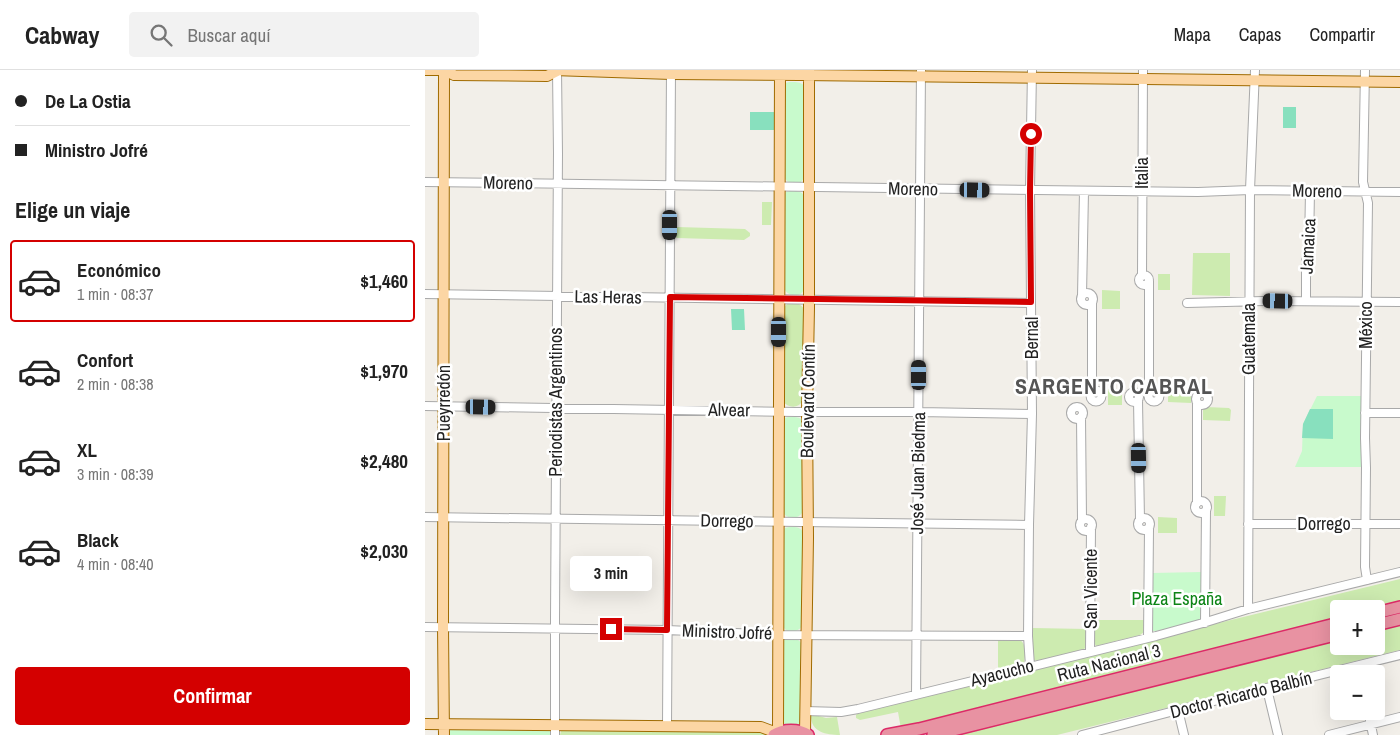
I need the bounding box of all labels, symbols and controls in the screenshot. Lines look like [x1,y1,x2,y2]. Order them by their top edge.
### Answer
search box [129,12,479,57]
text: Cabway [25,19,99,51]
icon: search [147,21,175,49]
text: Buscar aquí [187,22,271,48]
text: Mapa [1174,22,1211,47]
text: Capas [1239,22,1281,47]
text: Compartir [1309,22,1375,47]
text: De La Ostia [45,88,131,114]
route start [1020,123,1042,145]
text: Ministro Jofré [45,137,148,163]
street label: Italia [1129,157,1154,189]
street label: Moreno [483,170,533,195]
street label: Moreno [888,176,938,201]
street label: Moreno [1292,178,1342,203]
car [959,182,990,198]
text: Elige un viaje [15,195,130,225]
car [662,210,677,240]
street label: Jamaica [1294,217,1321,274]
text: Económico [77,257,161,283]
icon: car [17,259,62,304]
text: $1,460 [360,268,408,294]
text: 1 min · 08:37 [77,283,154,305]
street label: Las Heras [574,283,642,310]
car [1262,293,1293,309]
street label: México [1353,301,1378,349]
street label: Guatemala [1236,303,1261,375]
car [771,317,786,347]
street label: Bernal [1019,317,1044,359]
street label: Periodistas Argentinos [543,327,568,477]
street label: Boulevard Contín [794,344,821,458]
text: Confort [77,347,133,373]
icon: car [17,349,62,394]
text: $1,970 [360,358,408,384]
car [911,360,926,390]
street label: Pueyrredón [431,365,456,441]
district label: SARGENTO CABRAL [1015,371,1213,401]
text: 2 min · 08:38 [77,373,154,395]
street label: Alvear [707,397,750,422]
car [465,399,496,415]
street label: José Juan Biedma [904,412,931,534]
text: XL [77,437,97,463]
icon: car [17,439,62,484]
car [1131,443,1146,473]
text: $2,480 [360,448,408,474]
text: 3 min · 08:39 [77,463,154,485]
street label: Dorrego [700,508,754,533]
street label: Dorrego [1297,511,1351,536]
text: Black [77,527,119,553]
icon: car [17,529,62,574]
text: $2,030 [360,538,408,564]
street label: San Vicente [1078,549,1103,629]
text: 4 min · 08:40 [77,553,154,575]
callout: 3 min [570,556,652,592]
text: 3 min [594,562,628,584]
park label: Plaza España [1131,586,1223,611]
map controls [1330,600,1385,720]
button: + [1330,600,1385,655]
street label: Ministro Jofré [681,617,773,646]
route end [600,618,622,640]
street label: Ruta Nacional 3 [1055,638,1163,687]
street label: Ayacucho [967,653,1036,693]
street label: Doctor Ricardo Balbín [1167,665,1314,724]
button: − [1330,665,1385,720]
button: Confirmar [15,667,410,725]

